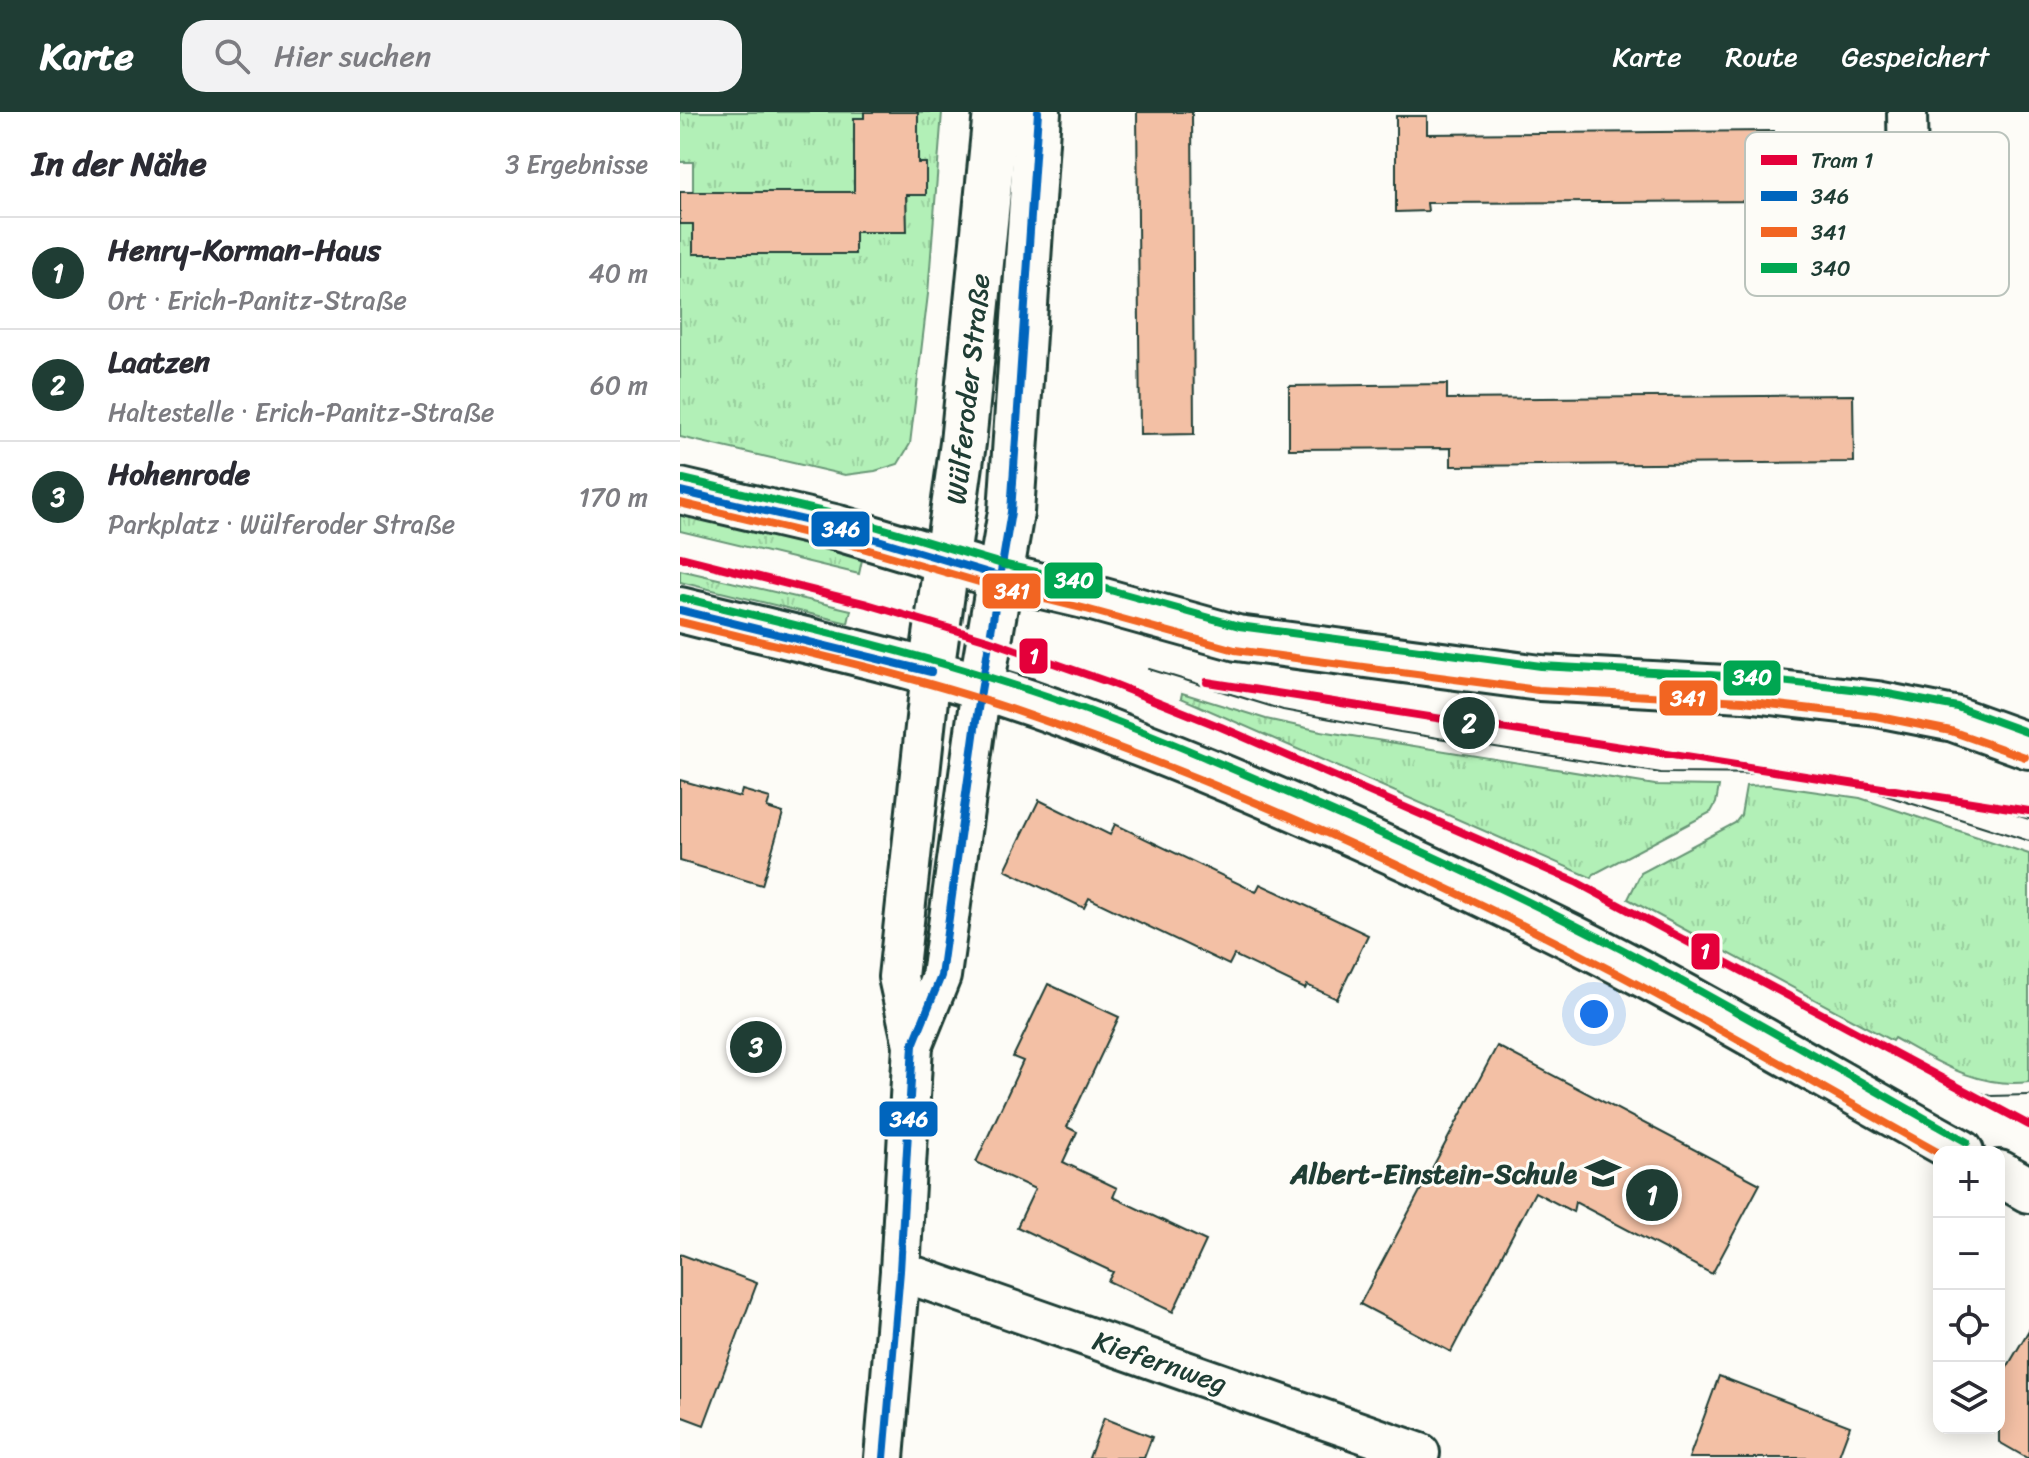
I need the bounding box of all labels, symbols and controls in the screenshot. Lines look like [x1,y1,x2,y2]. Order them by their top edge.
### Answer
search box [182,20,742,92]
text: Karte [40,23,134,90]
text: Hier suchen [274,29,431,83]
text: Karte [1612,32,1682,81]
text: Route [1726,32,1798,81]
text: Gespeichert [1842,32,1989,81]
icon: search [210,34,254,78]
legend [1745,132,2009,296]
text: In der Nähe [32,134,207,194]
text: 3 Ergebnisse [505,141,648,187]
text: Tram 1 [1811,141,1873,180]
text: 346 [1811,177,1849,216]
text: 341 [1811,213,1846,252]
text: Henry-Korman-Haus [108,223,381,277]
text: 340 [1811,249,1851,288]
text: 1 [52,250,64,296]
text: 40 m [589,250,648,296]
street label: Wülferoder Straße [932,271,1004,507]
text: Ort · Erich-Panitz-Straße [108,277,407,323]
text: Laatzen [108,335,210,389]
text: 2 [50,362,66,408]
text: 60 m [590,362,648,408]
text: Haltestelle · Erich-Panitz-Straße [108,389,494,435]
text: Hohenrode [108,447,250,501]
text: 3 [51,474,65,520]
text: 170 m [579,474,648,520]
text: Parkplatz · Wülferoder Straße [108,501,455,547]
line badge: 346 [810,510,871,548]
text: 346 [821,510,860,549]
line badge: 340 [1043,561,1104,600]
text: 340 [1053,561,1094,600]
line badge: 341 [981,572,1042,610]
text: 341 [993,572,1030,611]
line badge: 1 [1018,637,1049,675]
text: 1 [1029,637,1039,676]
text: 340 [1731,658,1772,697]
line badge: 340 [1722,659,1782,697]
line badge: 341 [1658,679,1719,717]
text: 341 [1669,679,1706,718]
pin: 2 [1443,693,1495,753]
line badge: 1 [1690,932,1721,971]
text: 1 [1700,932,1710,971]
your location [1574,994,1614,1034]
pin: 3 [730,1017,782,1077]
line badge: 346 [878,1100,939,1138]
text: 346 [889,1100,928,1139]
map controls [1933,1146,2005,1434]
button: + [1933,1146,2005,1218]
place label: Albert-Einstein-Schule [1290,1149,1578,1198]
school or university icon: Albert-Einstein-Schule [1584,1154,1622,1192]
pin: 1 [1626,1165,1678,1225]
button: − [1933,1218,2005,1290]
button: locate [1933,1290,2005,1362]
street label: Kiefernweg [1086,1316,1234,1408]
button: layers [1933,1362,2005,1434]

